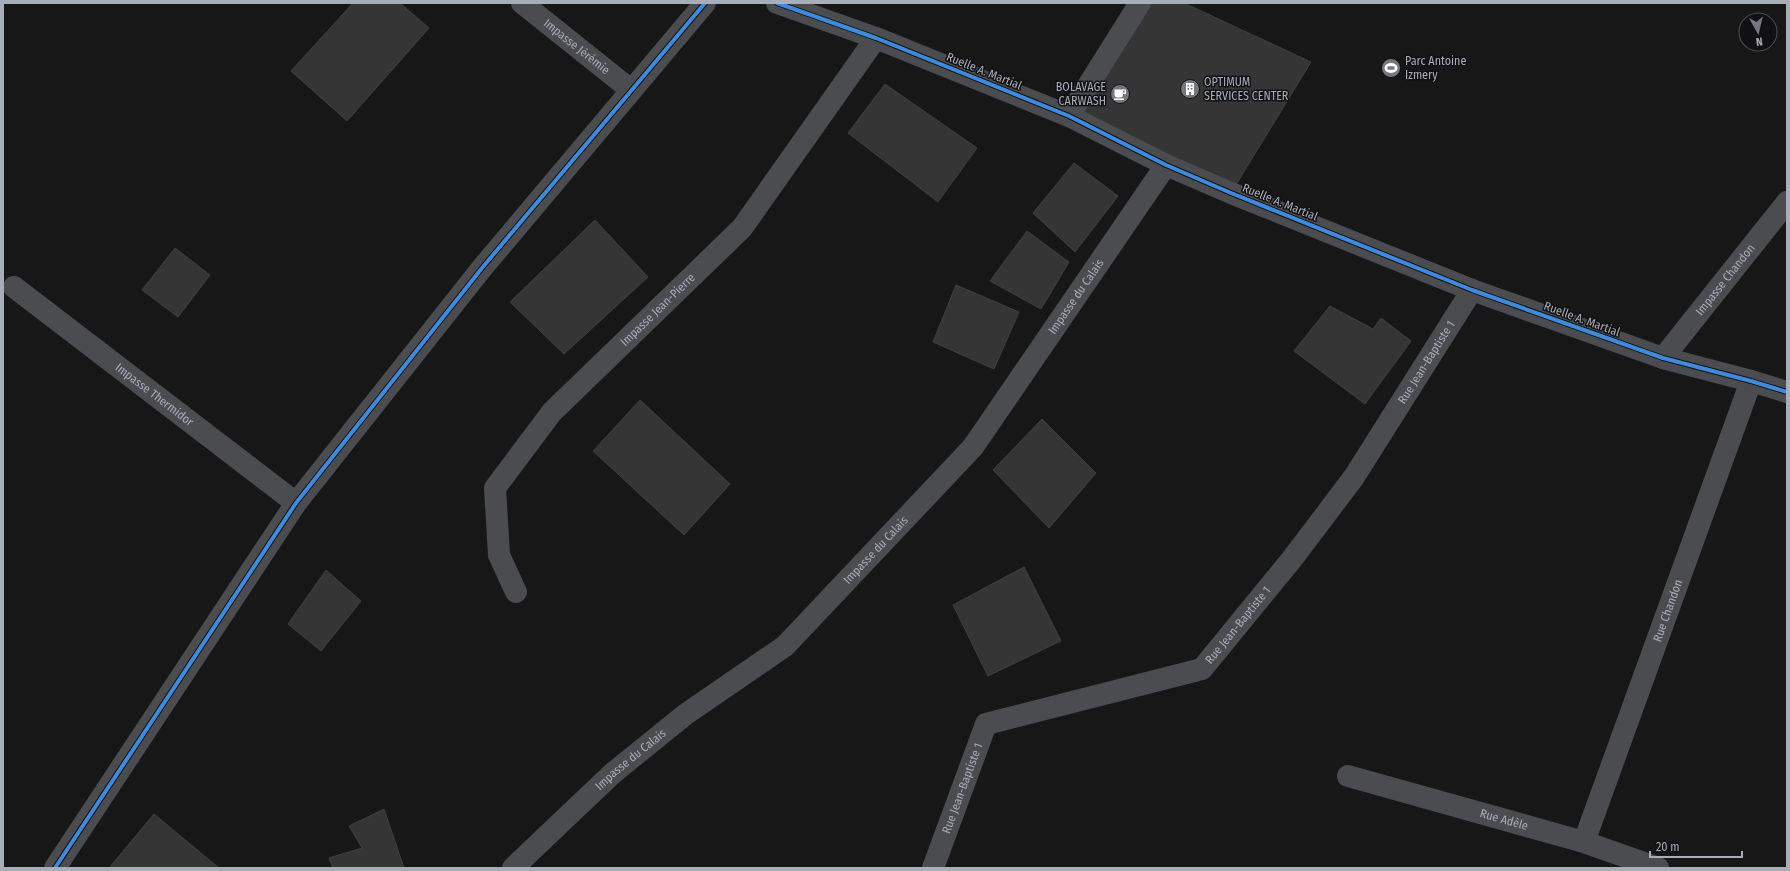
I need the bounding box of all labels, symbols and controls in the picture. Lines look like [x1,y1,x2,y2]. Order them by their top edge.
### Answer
north arrow [1738,12,1778,52]
street label: Impasse Jérémie [541,16,613,77]
text: N [1755,35,1763,48]
street label: Ruelle A. Martial [944,50,1024,92]
place label: Parc Antoine Izmery [1405,54,1466,82]
sports icon: Parc Antoine Izmery [1380,57,1402,79]
place label: OPTIMUM SERVICES CENTER [1204,75,1289,103]
building icon: OPTIMUM SERVICES CENTER [1179,78,1201,100]
place label: BOLAVAGE CARWASH [1056,80,1106,108]
cafe icon: BOLAVAGE CARWASH [1109,83,1131,105]
street label: Ruelle A. Martial [1240,181,1320,223]
street label: Impasse Chandon [1693,241,1758,318]
street label: Impasse du Calais [1045,256,1107,337]
street label: Impasse Jean-Pierre [618,270,698,349]
street label: Ruelle A. Martial [1542,299,1622,339]
street label: Rue Jean-Baptiste 1 [1395,318,1458,406]
street label: Impasse Thermidor [113,360,197,429]
street label: Impasse du Calais [840,513,911,587]
street label: Rue Chandon [1650,578,1685,644]
street label: Rue Jean-Baptiste 1 [1202,584,1274,667]
street label: Impasse du Calais [592,726,669,793]
street label: Rue Jean-Baptiste 1 [939,741,985,835]
street label: Rue Adèle [1478,806,1530,833]
scale bar [1650,833,1742,859]
text: 20 m [1656,840,1680,854]

